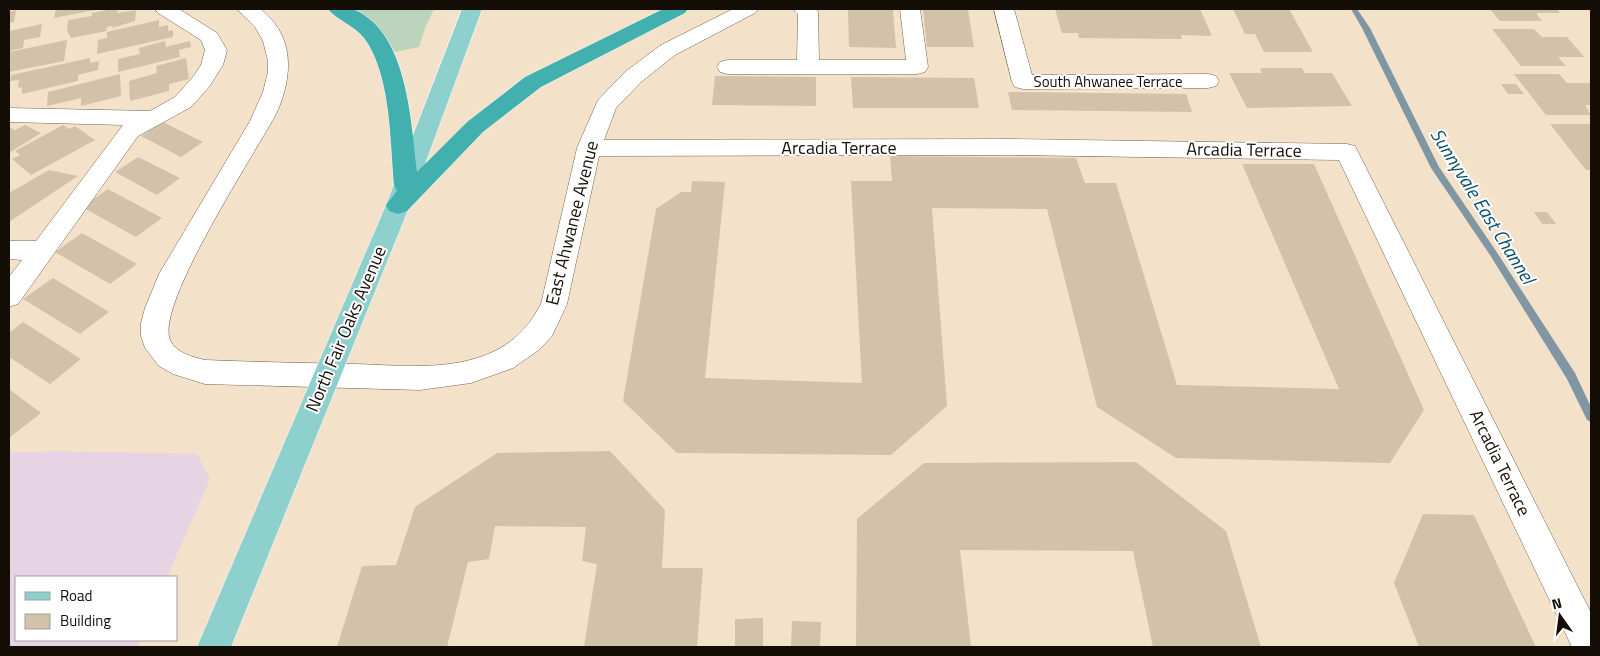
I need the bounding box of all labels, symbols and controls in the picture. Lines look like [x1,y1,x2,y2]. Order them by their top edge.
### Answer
street label: South Ahwanee Terrace [1034,70,1182,93]
water label: Sunnyvale East Channel [1424,122,1544,291]
street label: Arcadia Terrace [781,134,897,161]
street label: Arcadia Terrace [1186,135,1302,164]
street label: East Ahwanee Avenue [538,138,605,308]
street label: North Fair Oaks Avenue [298,242,393,416]
street label: Arcadia Terrace [1463,405,1538,521]
legend [15,576,178,641]
text: Road [60,584,92,607]
north arrow [1535,591,1585,641]
text: N [1549,592,1564,614]
text: Building [60,609,111,632]

